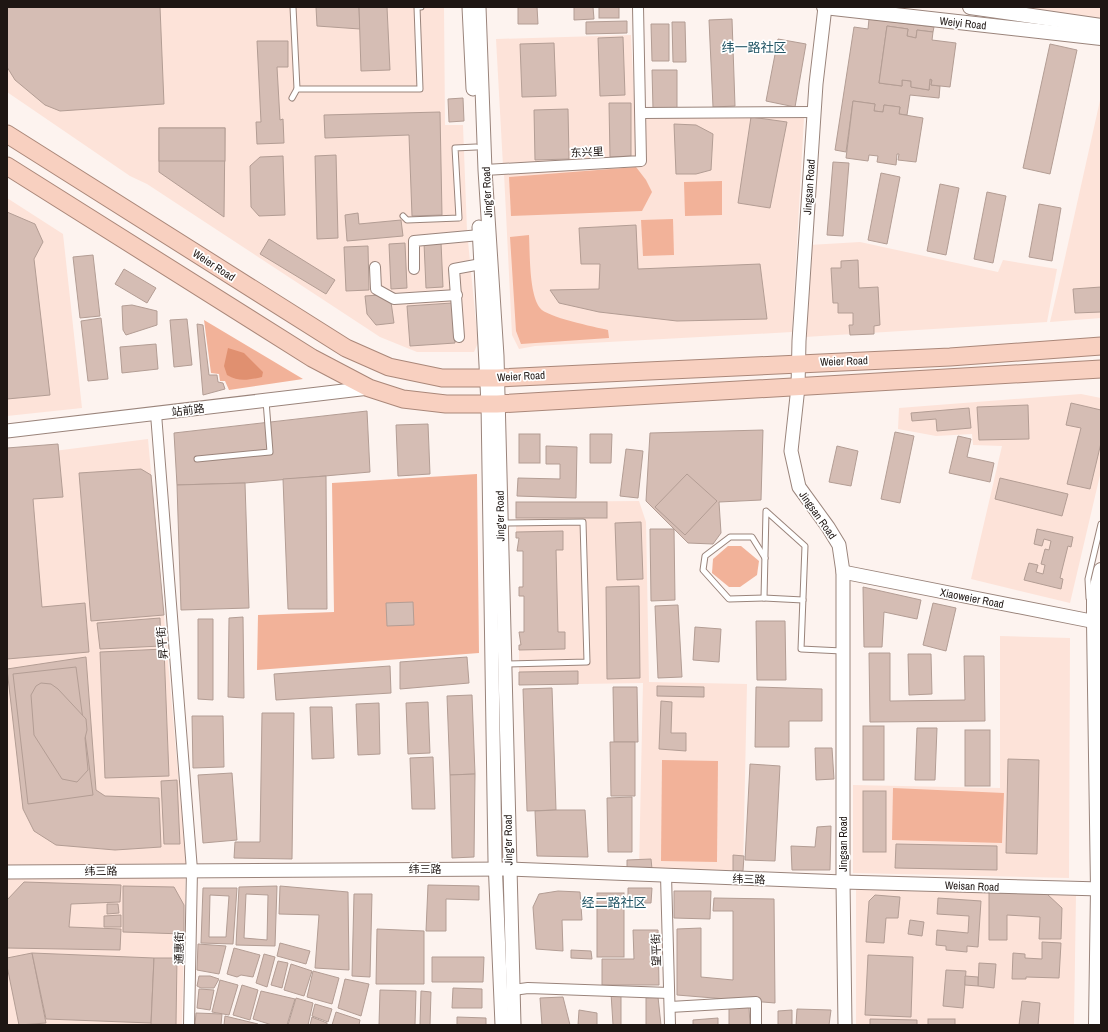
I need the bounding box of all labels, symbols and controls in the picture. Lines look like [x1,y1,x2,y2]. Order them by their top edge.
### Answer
street label: Weiyi Road [939,14,987,32]
district label: 纬一路社区 [721,39,787,56]
street label: 东兴里 [570,144,604,160]
street label: Jingsan Road [800,159,818,215]
street label: Jing'er Road [479,166,495,218]
street label: Weier Road [190,246,238,284]
street label: Weier Road [820,353,868,369]
street label: Weier Road [497,368,545,384]
street label: 站前路 [171,401,205,419]
street label: Jingsan Road [796,488,840,542]
street label: Jing'er Road [493,490,507,542]
street label: Xiaoweier Road [939,585,1005,611]
street label: 昇平街 [154,626,170,660]
street label: Jing'er Road [501,814,515,866]
street label: Jingsan Road [836,816,850,872]
street label: 纬三路 [409,862,442,876]
street label: 纬三路 [84,864,118,878]
street label: 纬三路 [732,871,766,887]
street label: Weisan Road [945,878,999,894]
district label: 经二路社区 [581,894,647,911]
street label: 通惠街 [172,931,186,965]
street label: 望平街 [648,933,664,967]

